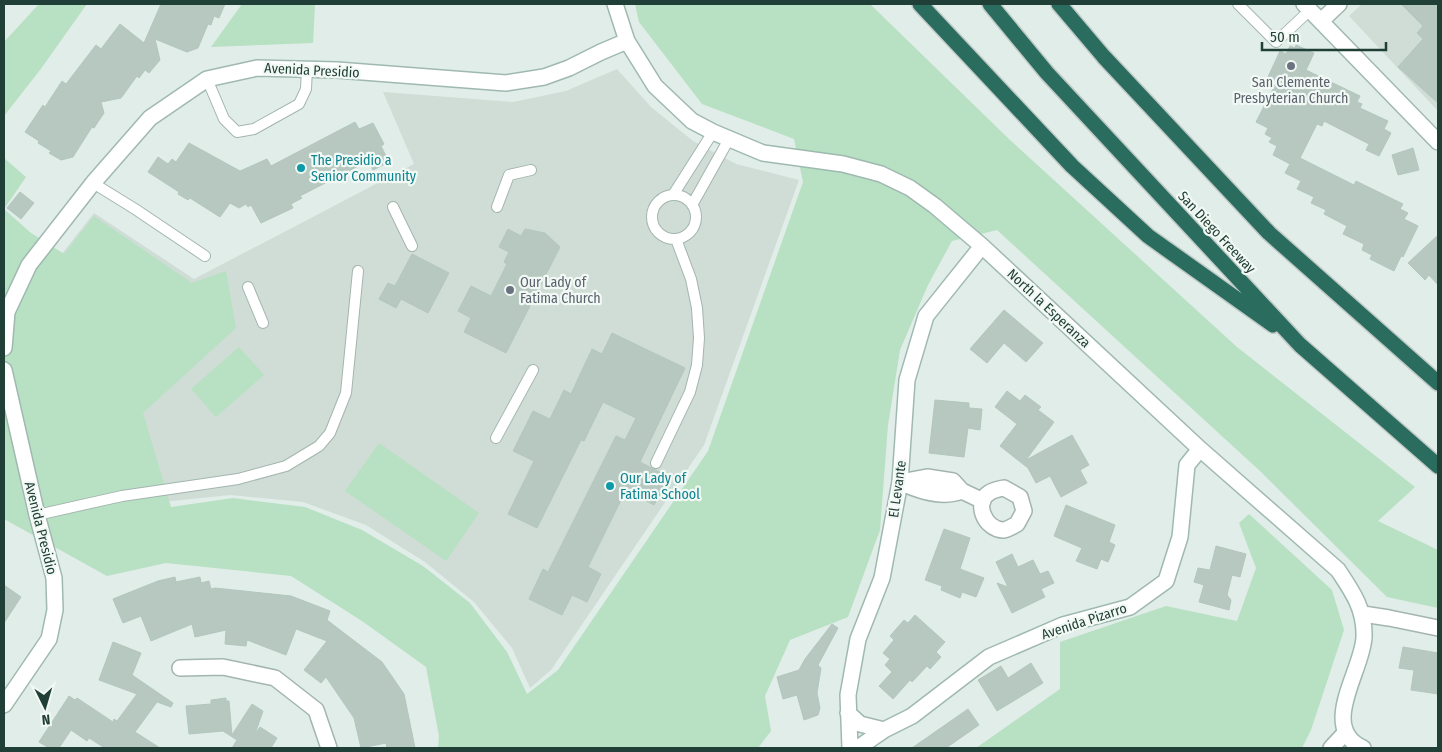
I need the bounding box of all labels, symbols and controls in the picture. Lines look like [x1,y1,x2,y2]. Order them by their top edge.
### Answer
scale bar [1262,20,1386,52]
text: 50 m [1270,28,1300,46]
street label: Avenida Presidio [264,60,360,81]
marker: San Clemente Presbyterian Church [1285,60,1297,72]
place label: San Clemente Presbyterian Church [1234,74,1348,107]
place label: The Presidio a Senior Community [311,152,417,185]
marker: The Presidio a Senior Community [295,162,307,174]
street label: San Diego Freeway [1174,188,1259,277]
street label: North la Esperanza [1004,265,1094,351]
place label: Our Lady of Fatima Church [520,274,601,307]
marker: Our Lady of Fatima Church [504,284,516,296]
street label: El Levante [885,459,910,519]
place label: Our Lady of Fatima School [620,470,700,503]
street label: Avenida Presidio [21,480,60,576]
marker: Our Lady of Fatima School [604,480,616,492]
street label: Avenida Pizarro [1039,600,1129,643]
north arrow [20,682,70,732]
text: N [41,711,51,728]

